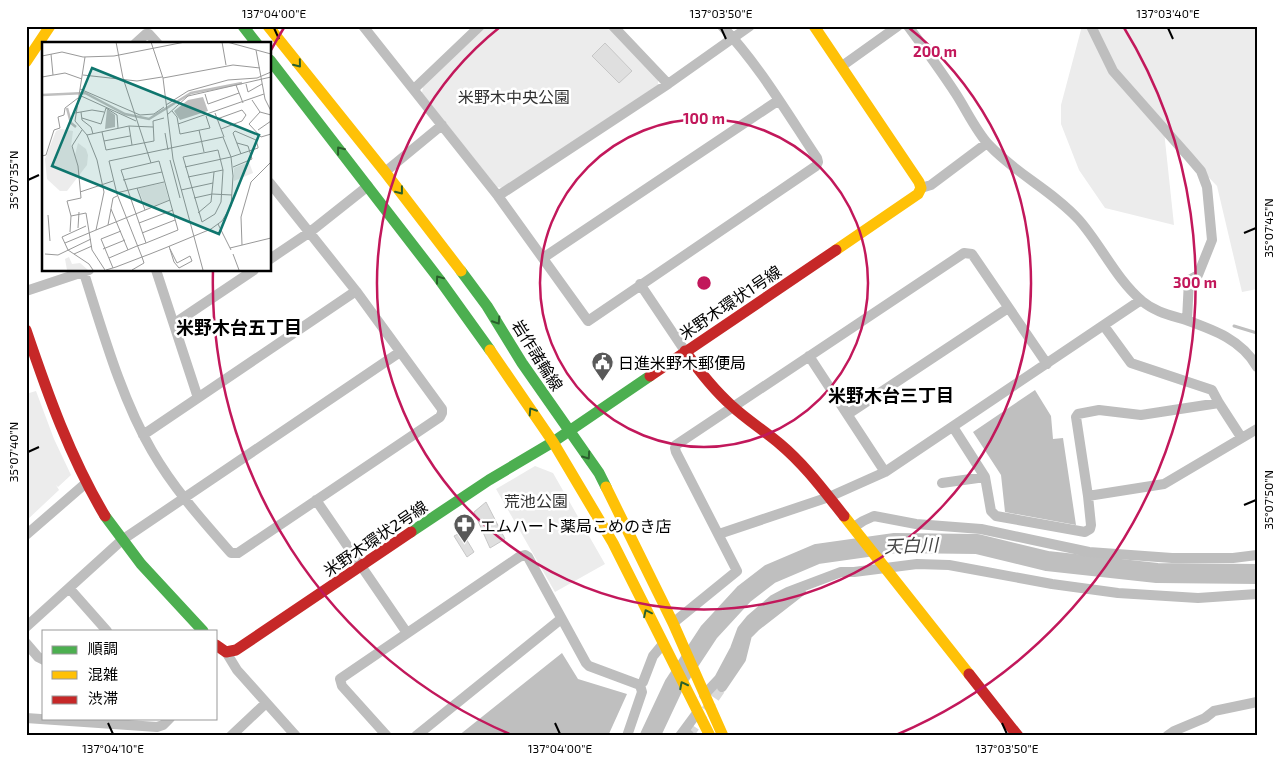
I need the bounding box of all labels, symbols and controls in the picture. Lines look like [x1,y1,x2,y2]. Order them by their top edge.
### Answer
text: 137°04'00"E [242,6,307,20]
text: 137°03'50"E [690,6,753,20]
text: 137°03'40"E [1136,6,1200,20]
inset map [42,42,271,271]
text: 200 m [913,42,957,60]
one-way arrow [293,58,301,67]
park label: 米野木中央公園 [458,87,570,106]
text: 100 m [683,109,725,127]
one-way arrow [337,147,345,156]
text: 35°07'35"N [6,150,20,210]
one-way arrow [394,185,402,194]
text: 35°07'45"N [1261,198,1275,258]
street label: 米野木環状1号線 [676,261,784,343]
text: 300 m [1173,273,1217,291]
centre of rings [695,274,713,292]
one-way arrow [436,275,445,285]
district label: 米野木台五丁目 [176,316,302,338]
one-way arrow [491,316,500,325]
street label: 岩作諸輪線 [509,316,567,394]
public building icon: 日進米野木郵便局 [590,350,614,381]
place label: 日進米野木郵便局 [618,353,746,372]
district label: 米野木台三丁目 [828,384,954,406]
one-way arrow [529,408,538,417]
text: 35°07'40"N [6,422,20,482]
one-way arrow [581,450,590,460]
text: 35°07'50"N [1261,470,1275,530]
park label: 荒池公園 [504,491,568,510]
street label: 米野木環状2号線 [320,496,430,580]
pharmacy icon: エムハート薬局こめのき店 [452,513,476,544]
place label: エムハート薬局こめのき店 [480,516,672,535]
water label: 天白川 [884,533,940,557]
one-way arrow [643,609,653,618]
legend [42,630,218,720]
text: 順調 [88,639,118,657]
text: 混雑 [88,665,118,683]
one-way arrow [679,681,689,690]
text: 渋滞 [88,689,118,707]
text: 137°04'10"E [82,741,144,755]
text: 137°04'00"E [528,741,593,755]
text: 137°03'50"E [976,741,1039,755]

